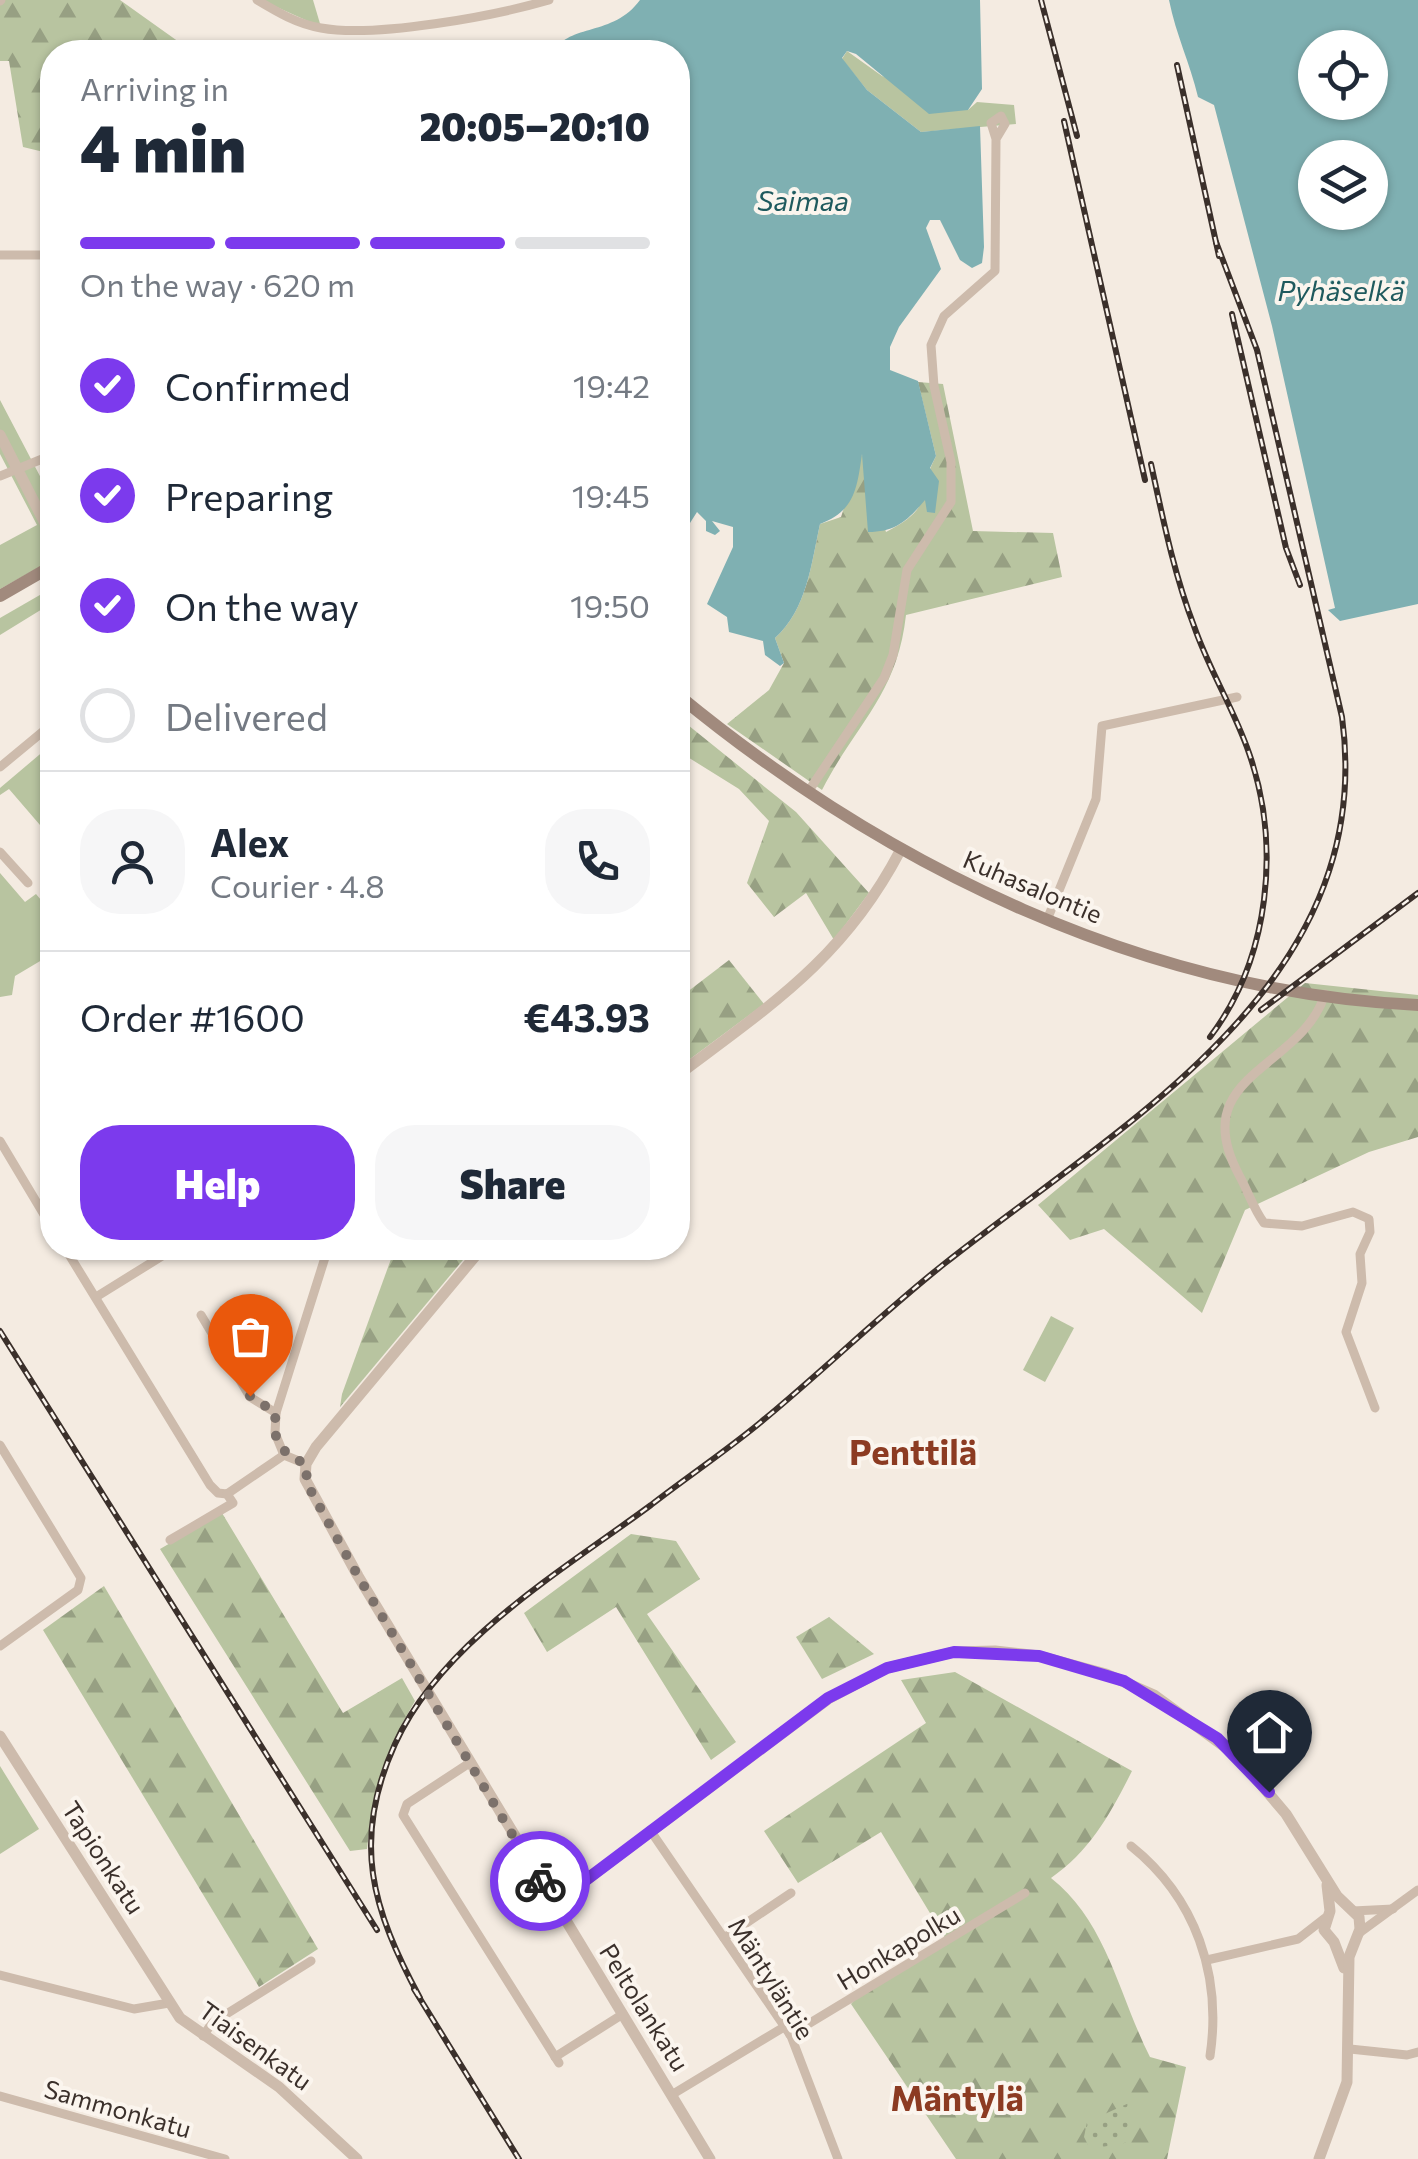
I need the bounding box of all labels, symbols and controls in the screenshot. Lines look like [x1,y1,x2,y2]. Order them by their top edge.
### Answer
map controls [1298,30,1388,230]
button: locate [1298,30,1388,120]
text: Arriving in [80,68,229,108]
text: 20:05–20:10 [419,102,650,149]
text: 4 min [80,106,246,185]
button: layers [1298,140,1388,230]
water label: Saimaa [757,183,849,217]
text: On the way · 620 m [80,264,355,304]
water label: Pyhäselkä [1278,273,1405,307]
icon: check [80,358,135,413]
text: Confirmed [165,362,351,409]
text: 19:42 [573,365,650,405]
icon: check [80,468,135,523]
text: Preparing [165,472,333,519]
text: 19:45 [572,475,650,515]
icon: check [80,578,135,633]
text: On the way [165,582,359,629]
text: 19:50 [570,585,650,625]
text: Delivered [165,692,328,739]
button: person [80,809,185,914]
button: phone [545,809,650,914]
text: Alex [210,818,289,865]
street label: Kuhasalontie [959,843,1107,929]
text: Courier · 4.8 [210,865,385,905]
text: Order #1600 [80,993,305,1040]
text: €43.93 [523,993,650,1040]
button: Help [80,1125,355,1240]
button: Share [375,1125,650,1240]
pin [208,1294,293,1397]
icon: bag [223,1309,278,1364]
district label: Penttilä [849,1429,977,1472]
pin [1227,1690,1312,1793]
icon: home [1242,1705,1297,1760]
street label: Tapionkatu [56,1795,152,1919]
courier [490,1831,590,1931]
icon: bike [513,1854,568,1909]
street label: Honkapolku [831,1899,965,1995]
street label: Mäntyläntie [723,1912,821,2044]
street label: Peltolankatu [594,1938,696,2076]
street label: Tiaisenkatu [194,1994,318,2096]
street label: Sammonkatu [41,2073,195,2143]
district label: Mäntylä [890,2075,1024,2118]

